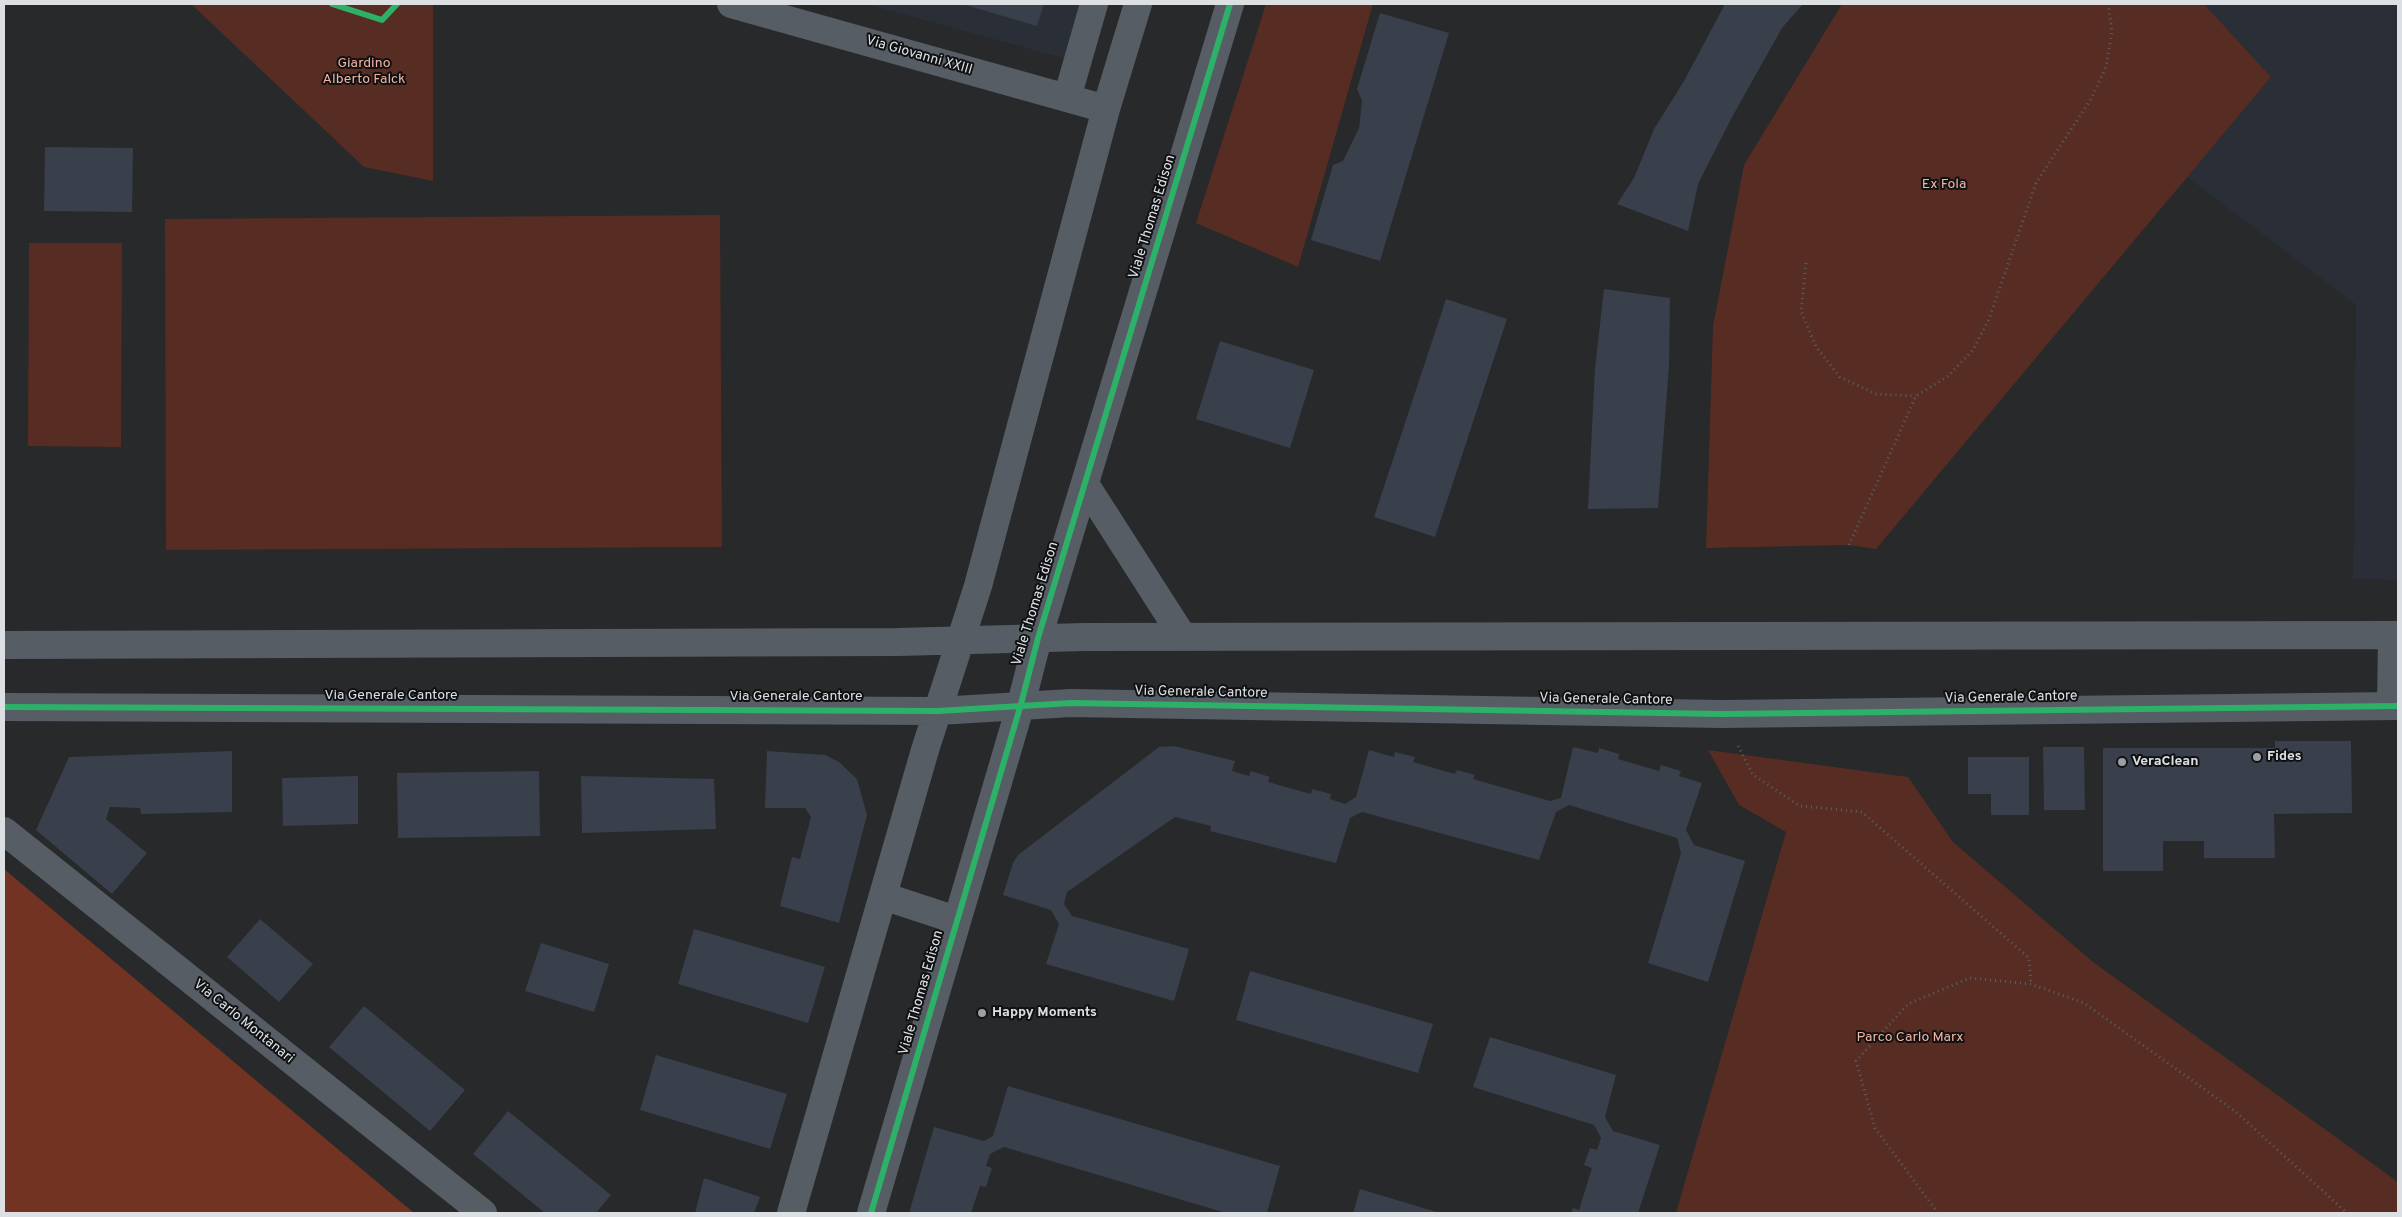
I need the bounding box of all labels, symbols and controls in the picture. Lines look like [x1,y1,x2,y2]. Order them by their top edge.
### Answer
street label: Via Giovanni XXIII [864,33,974,79]
park label: Giardino Alberto Falck [322,56,406,88]
street label: Viale Thomas Edison [1126,153,1180,281]
park label: Ex Fola [1922,177,1966,193]
street label: Viale Thomas Edison [1009,540,1063,668]
street label: Via Generale Cantore [1134,683,1268,703]
street label: Via Generale Cantore [324,688,458,704]
street label: Via Generale Cantore [1944,688,2078,708]
street label: Via Generale Cantore [729,689,863,705]
street label: Via Generale Cantore [1539,690,1673,710]
place label: Fides [2267,749,2302,765]
marker: Fides [2251,751,2263,763]
place label: VeraClean [2132,754,2198,770]
marker: VeraClean [2116,756,2128,768]
street label: Viale Thomas Edison [896,929,948,1057]
street label: Via Carlo Montanari [190,976,296,1068]
place label: Happy Moments [992,1005,1097,1021]
marker: Happy Moments [976,1007,988,1019]
park label: Parco Carlo Marx [1856,1030,1964,1046]

